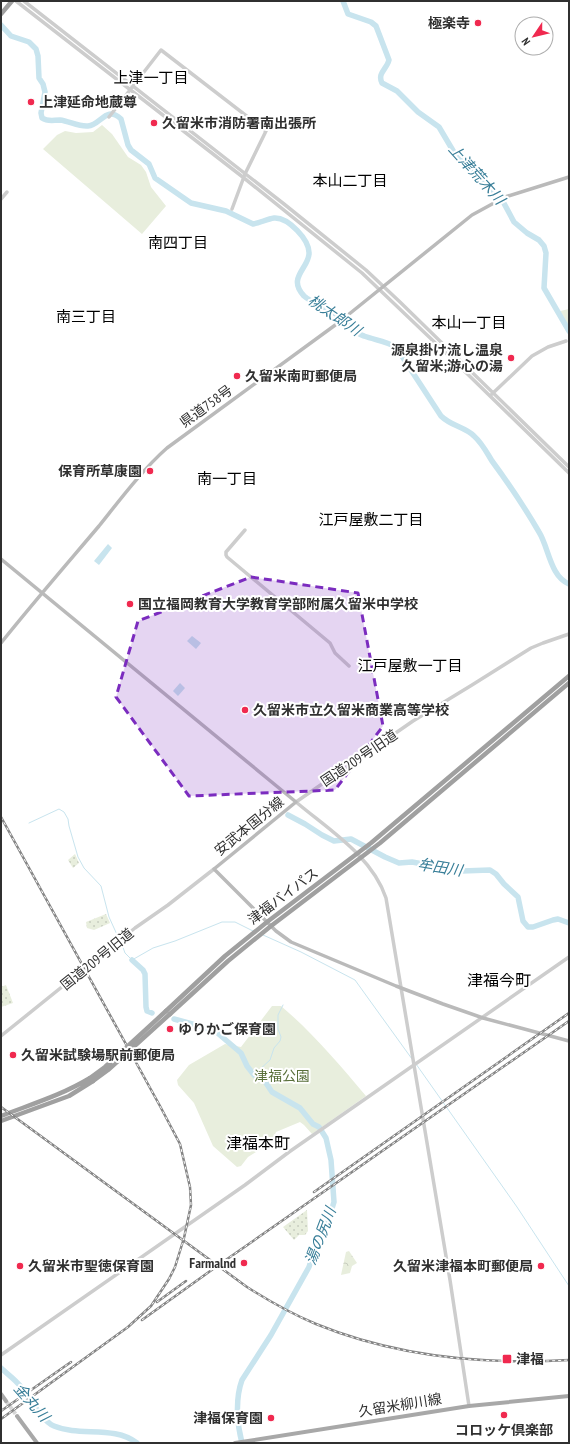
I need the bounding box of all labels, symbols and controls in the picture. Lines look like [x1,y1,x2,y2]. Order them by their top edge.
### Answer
place label: 極楽寺 [428,14,470,32]
north arrow [514,16,554,56]
marker: 極楽寺 [473,18,483,28]
text: N [518,35,533,48]
district label: 上津一丁目 [113,68,189,87]
place label: 上津延命地蔵尊 [39,93,137,111]
marker: 上津延命地蔵尊 [26,97,36,107]
place label: 久留米市消防署南出張所 [162,114,316,132]
marker: 久留米市消防署南出張所 [149,118,159,128]
water label: 上津荒木川 [445,140,510,210]
district label: 本山二丁目 [312,171,388,190]
district label: 南四丁目 [148,233,208,252]
water label: 桃太郎川 [305,290,367,341]
district label: 南三丁目 [56,307,116,326]
district label: 本山一丁目 [431,313,507,332]
place label: 源泉掛け流し温泉 久留米;游心の湯 [391,341,503,375]
marker: 源泉掛け流し温泉 久留米;游心の湯 [506,353,516,363]
place label: 久留米南町郵便局 [245,367,357,385]
marker: 久留米南町郵便局 [232,371,242,381]
street label: 県道758号 [176,381,236,431]
place label: 保育所草康園 [58,462,142,480]
marker: 保育所草康園 [145,466,155,476]
district label: 南一丁目 [197,469,257,488]
district label: 江戸屋敷二丁目 [318,510,424,529]
place label: 国立福岡教育大学教育学部附属久留米中学校 [138,595,418,613]
marker: 国立福岡教育大学教育学部附属久留米中学校 [125,599,135,609]
district label: 江戸屋敷一丁目 [357,656,463,675]
place label: 久留米市立久留米商業高等学校 [253,701,449,719]
marker: 久留米市立久留米商業高等学校 [240,705,250,715]
street label: 国道209号旧道 [317,726,401,790]
street label: 安武本国分線 [211,793,287,859]
water label: 牟田川 [416,854,466,880]
street label: 津福バイパス [244,864,322,928]
street label: 国道209号旧道 [57,924,137,994]
district label: 津福今町 [467,970,531,990]
place label: ゆりかご保育園 [178,1020,276,1038]
marker: ゆりかご保育園 [165,1024,175,1034]
place label: 久留米試験場駅前郵便局 [21,1046,175,1064]
marker: 久留米試験場駅前郵便局 [8,1050,18,1060]
park label: 津福公園 [254,1067,310,1085]
district label: 津福本町 [226,1133,290,1153]
water label: 湯の尻川 [300,1203,340,1267]
place label: Farmalnd [189,1254,236,1272]
place label: 久留米市聖徳保育園 [28,1257,154,1275]
place label: 久留米津福本町郵便局 [393,1257,533,1275]
marker: Farmalnd [239,1258,249,1268]
marker: 久留米市聖徳保育園 [15,1261,25,1271]
marker: 久留米津福本町郵便局 [536,1261,546,1271]
place label: 津福 [516,1350,544,1368]
marker: 津福 [501,1353,513,1365]
water label: 金丸川 [10,1379,55,1427]
street label: 久留米柳川線 [357,1390,443,1420]
place label: 津福保育園 [193,1409,263,1427]
marker: コロッケ倶楽部 [499,1410,509,1420]
marker: 津福保育園 [266,1413,276,1423]
place label: コロッケ倶楽部 [455,1421,553,1439]

